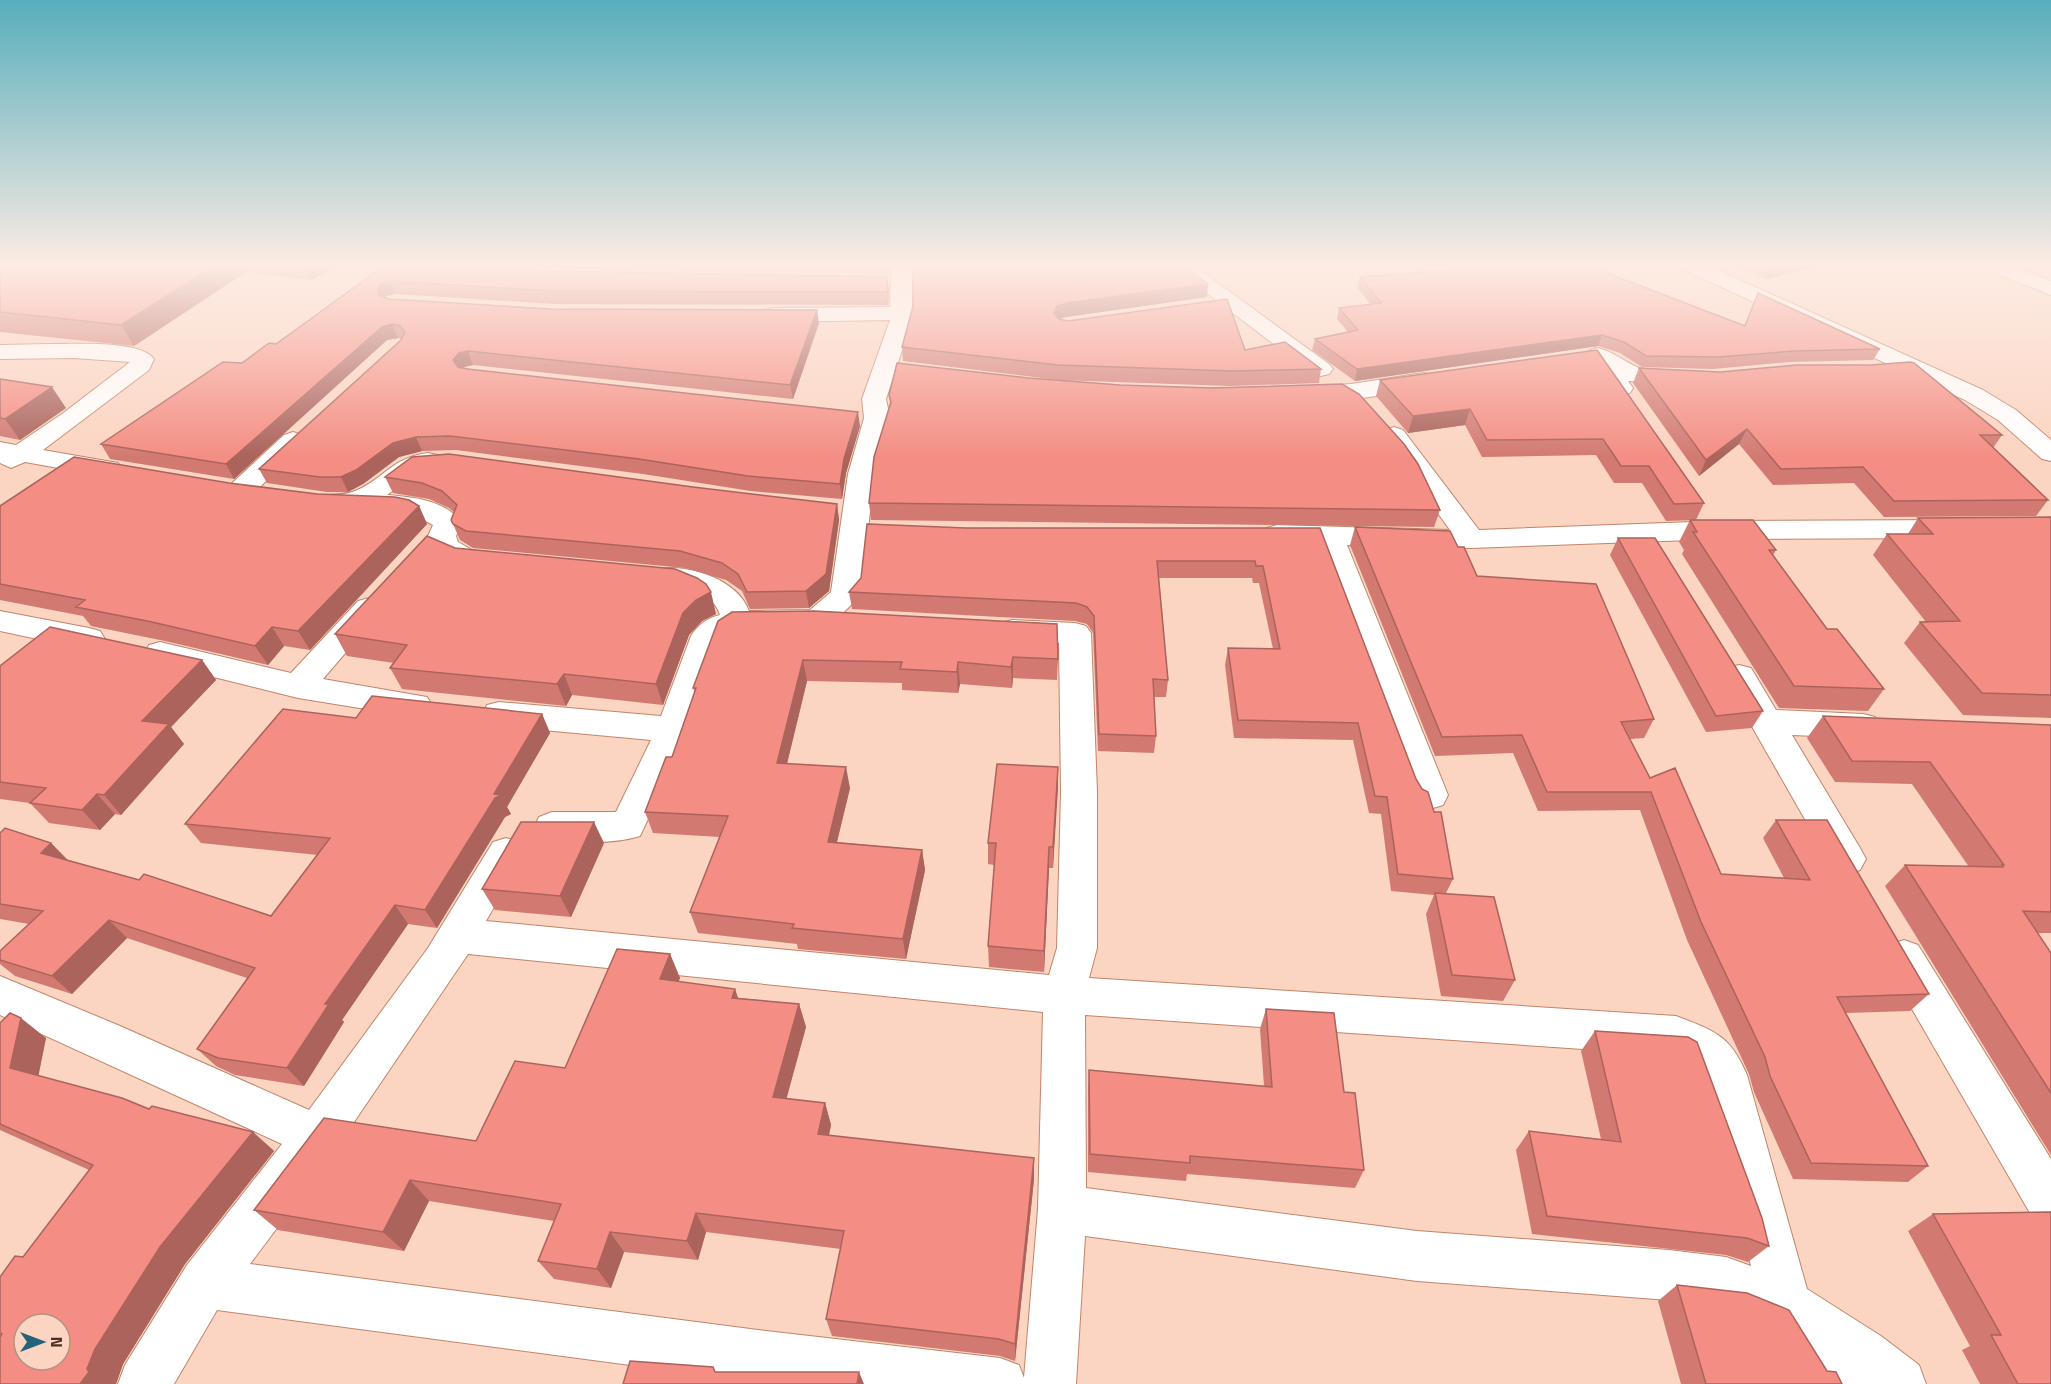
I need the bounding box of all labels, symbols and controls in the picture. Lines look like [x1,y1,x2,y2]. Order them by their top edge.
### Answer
north arrow [12,1312,72,1372]
text: N [45,1336,69,1348]

